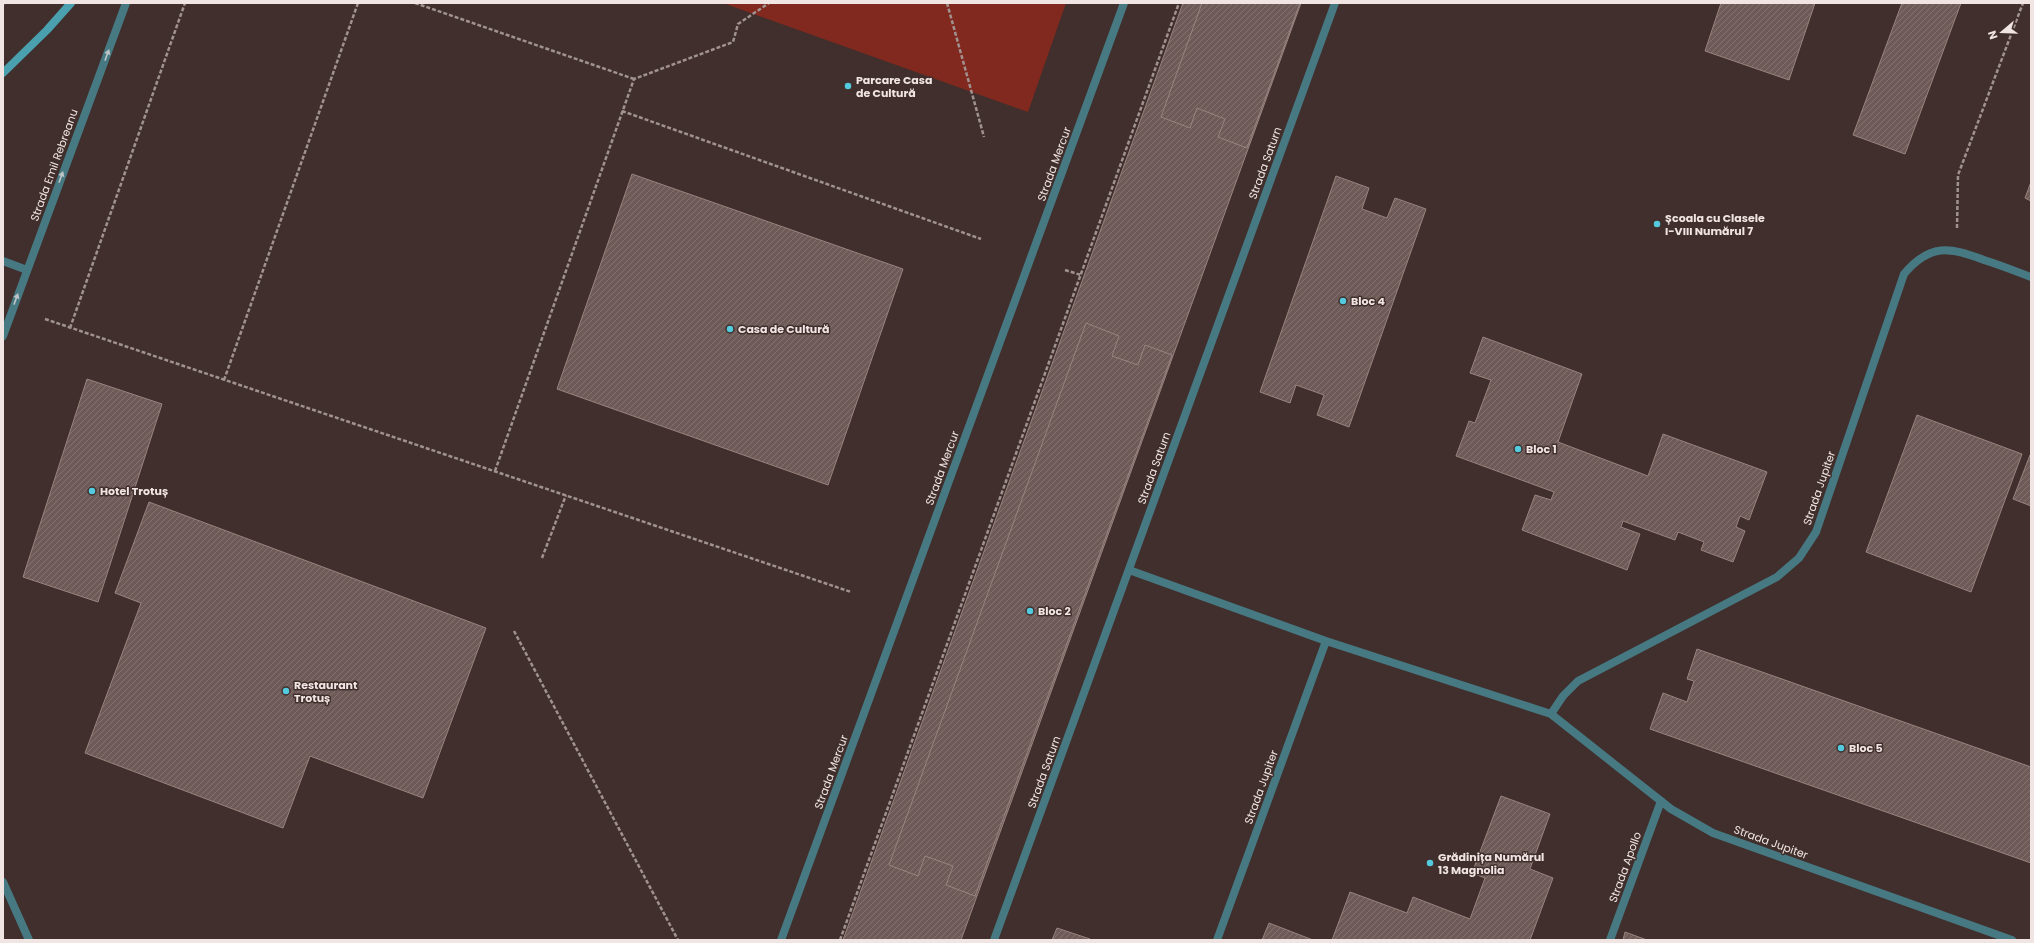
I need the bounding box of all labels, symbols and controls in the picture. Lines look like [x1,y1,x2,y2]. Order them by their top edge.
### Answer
north arrow [1982,12,2022,52]
text: N [1984,29,2001,42]
one-way arrow [104,49,110,61]
place label: Parcare Casa de Cultură [856,72,932,101]
marker: Parcare Casa de Cultură [843,81,853,91]
street label: Strada Emil Rebreanu [26,107,82,223]
street label: Strada Mercur [1033,125,1075,203]
street label: Strada Saturn [1245,125,1285,201]
one-way arrow [59,171,65,183]
place label: Școala cu Clasele I-VIII Numărul 7 [1665,210,1765,239]
marker: Școala cu Clasele I-VIII Numărul 7 [1652,219,1662,229]
one-way arrow [14,293,20,305]
place label: Bloc 4 [1351,293,1385,309]
marker: Bloc 4 [1338,296,1348,306]
place label: Casa de Cultură [738,321,829,337]
marker: Casa de Cultură [725,324,735,334]
street label: Strada Mercur [921,429,963,507]
street label: Strada Saturn [1134,430,1174,506]
place label: Bloc 1 [1526,441,1557,457]
marker: Bloc 1 [1513,444,1523,454]
street label: Strada Jupiter [1799,449,1839,527]
place label: Hotel Trotuș [100,483,168,499]
marker: Hotel Trotuș [87,486,97,496]
place label: Bloc 2 [1038,603,1071,619]
marker: Bloc 2 [1025,606,1035,616]
place label: Restaurant Trotuș [294,677,358,706]
marker: Restaurant Trotuș [281,686,291,696]
street label: Strada Mercur [810,733,852,811]
street label: Strada Saturn [1024,734,1064,810]
place label: Bloc 5 [1849,740,1883,756]
marker: Bloc 5 [1836,743,1846,753]
street label: Strada Jupiter [1240,748,1282,826]
street label: Strada Jupiter [1732,821,1810,863]
street label: Strada Apollo [1605,829,1645,905]
place label: Grădinița Numărul 13 Magnolia [1438,849,1544,878]
marker: Grădinița Numărul 13 Magnolia [1425,858,1435,868]

